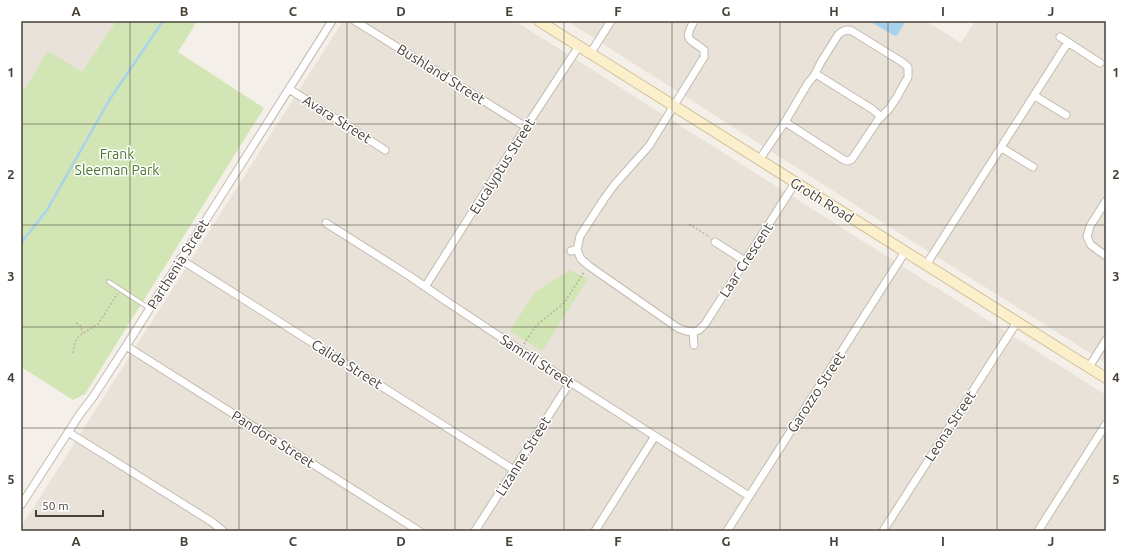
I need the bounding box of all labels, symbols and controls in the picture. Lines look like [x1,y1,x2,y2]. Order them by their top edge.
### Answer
text: A [71,4,81,18]
text: B [180,4,189,18]
text: C [289,4,298,18]
text: D [396,4,406,18]
text: E [505,4,513,18]
text: F [614,4,622,18]
text: G [722,4,731,18]
text: H [829,4,839,18]
text: I [941,4,945,18]
text: J [1048,4,1054,18]
street label: Bushland Street [394,41,488,108]
text: 1 [7,65,15,79]
text: 1 [1112,65,1120,79]
street label: Avara Street [300,92,375,147]
street label: Eucalyptus Street [466,115,538,217]
park label: Frank Sleeman Park [75,146,159,178]
text: 2 [7,167,15,181]
text: 2 [1112,167,1120,181]
street label: Groth Road [787,174,857,226]
street label: Parthenia Street [144,216,212,312]
street label: Laar Crescent [716,219,776,300]
text: 3 [7,269,15,283]
text: 3 [1112,269,1120,283]
street label: Samrill Street [497,331,577,391]
street label: Calida Street [309,336,386,392]
street label: Garozzo Street [784,348,848,435]
text: 4 [7,370,15,384]
text: 4 [1112,370,1120,384]
street label: Leona Street [921,387,979,464]
street label: Pandora Street [229,407,318,471]
street label: Lizanne Street [492,413,554,498]
text: 5 [7,472,15,486]
text: 5 [1112,472,1120,486]
scale bar [36,492,103,518]
text: 50 m [42,499,69,512]
text: A [71,534,81,548]
text: B [180,534,189,548]
text: C [289,534,298,548]
text: D [396,534,406,548]
text: E [505,534,513,548]
text: F [614,534,622,548]
text: G [722,534,731,548]
text: H [829,534,839,548]
text: I [941,534,945,548]
text: J [1048,534,1054,548]

